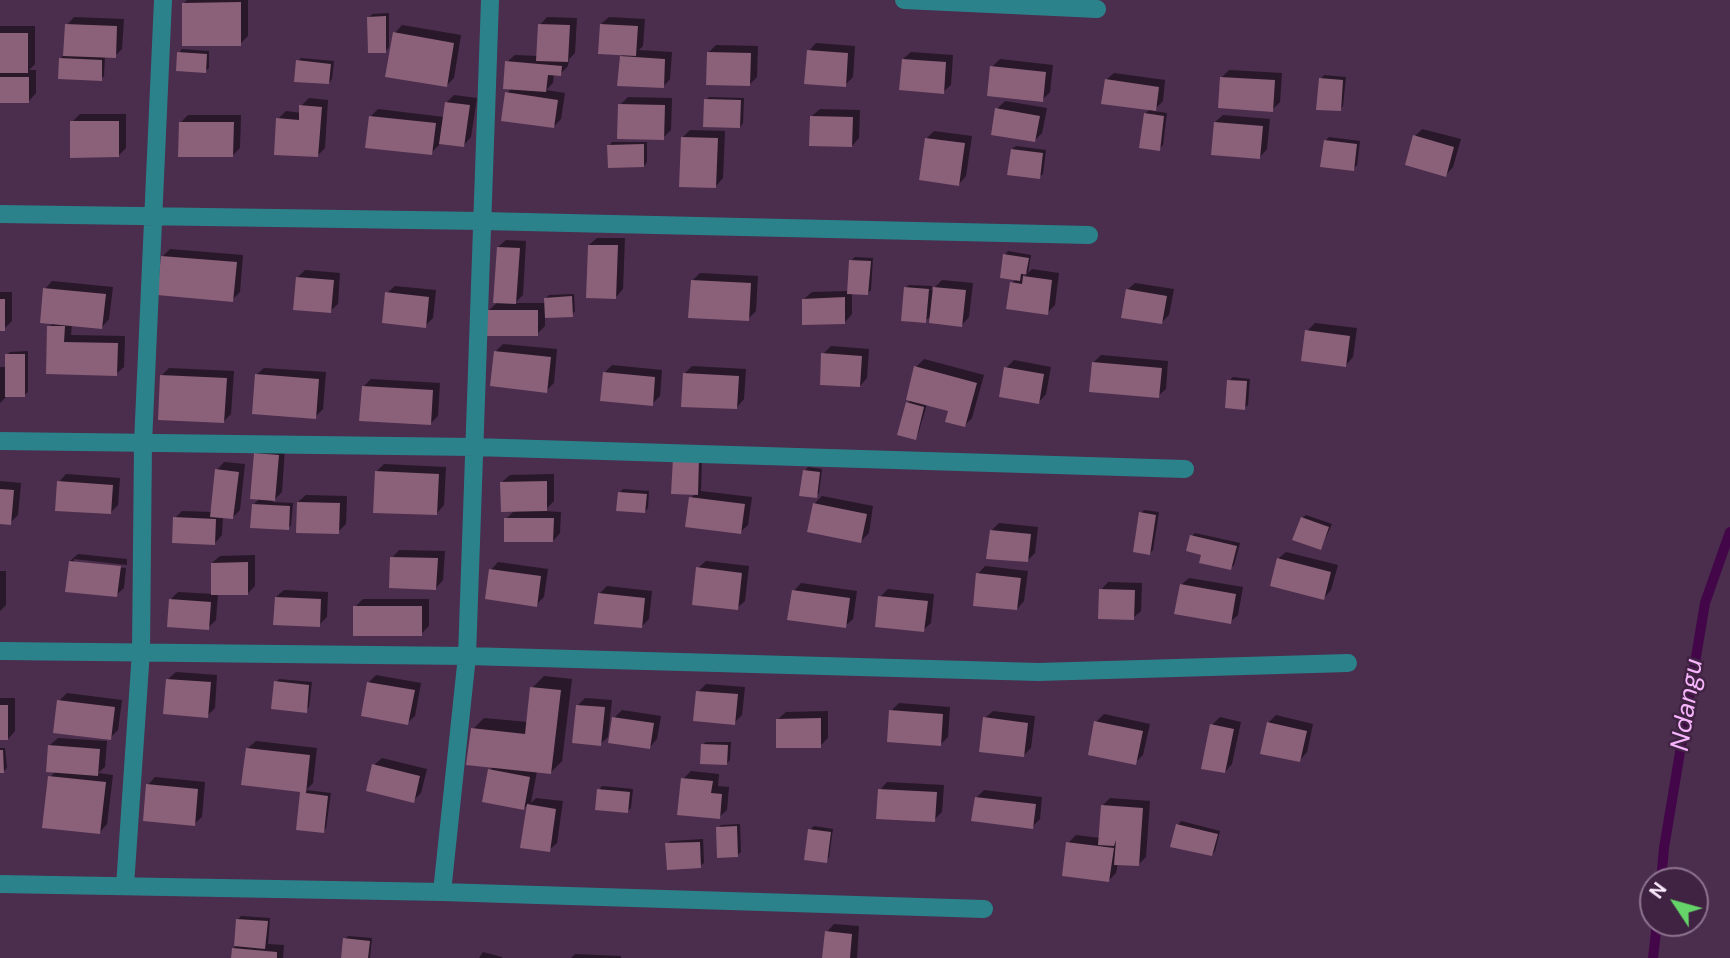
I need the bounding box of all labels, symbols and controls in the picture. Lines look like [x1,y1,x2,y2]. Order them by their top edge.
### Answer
water label: Ndangu [1665,657,1711,753]
north arrow [1639,867,1709,937]
text: N [1644,878,1672,903]

